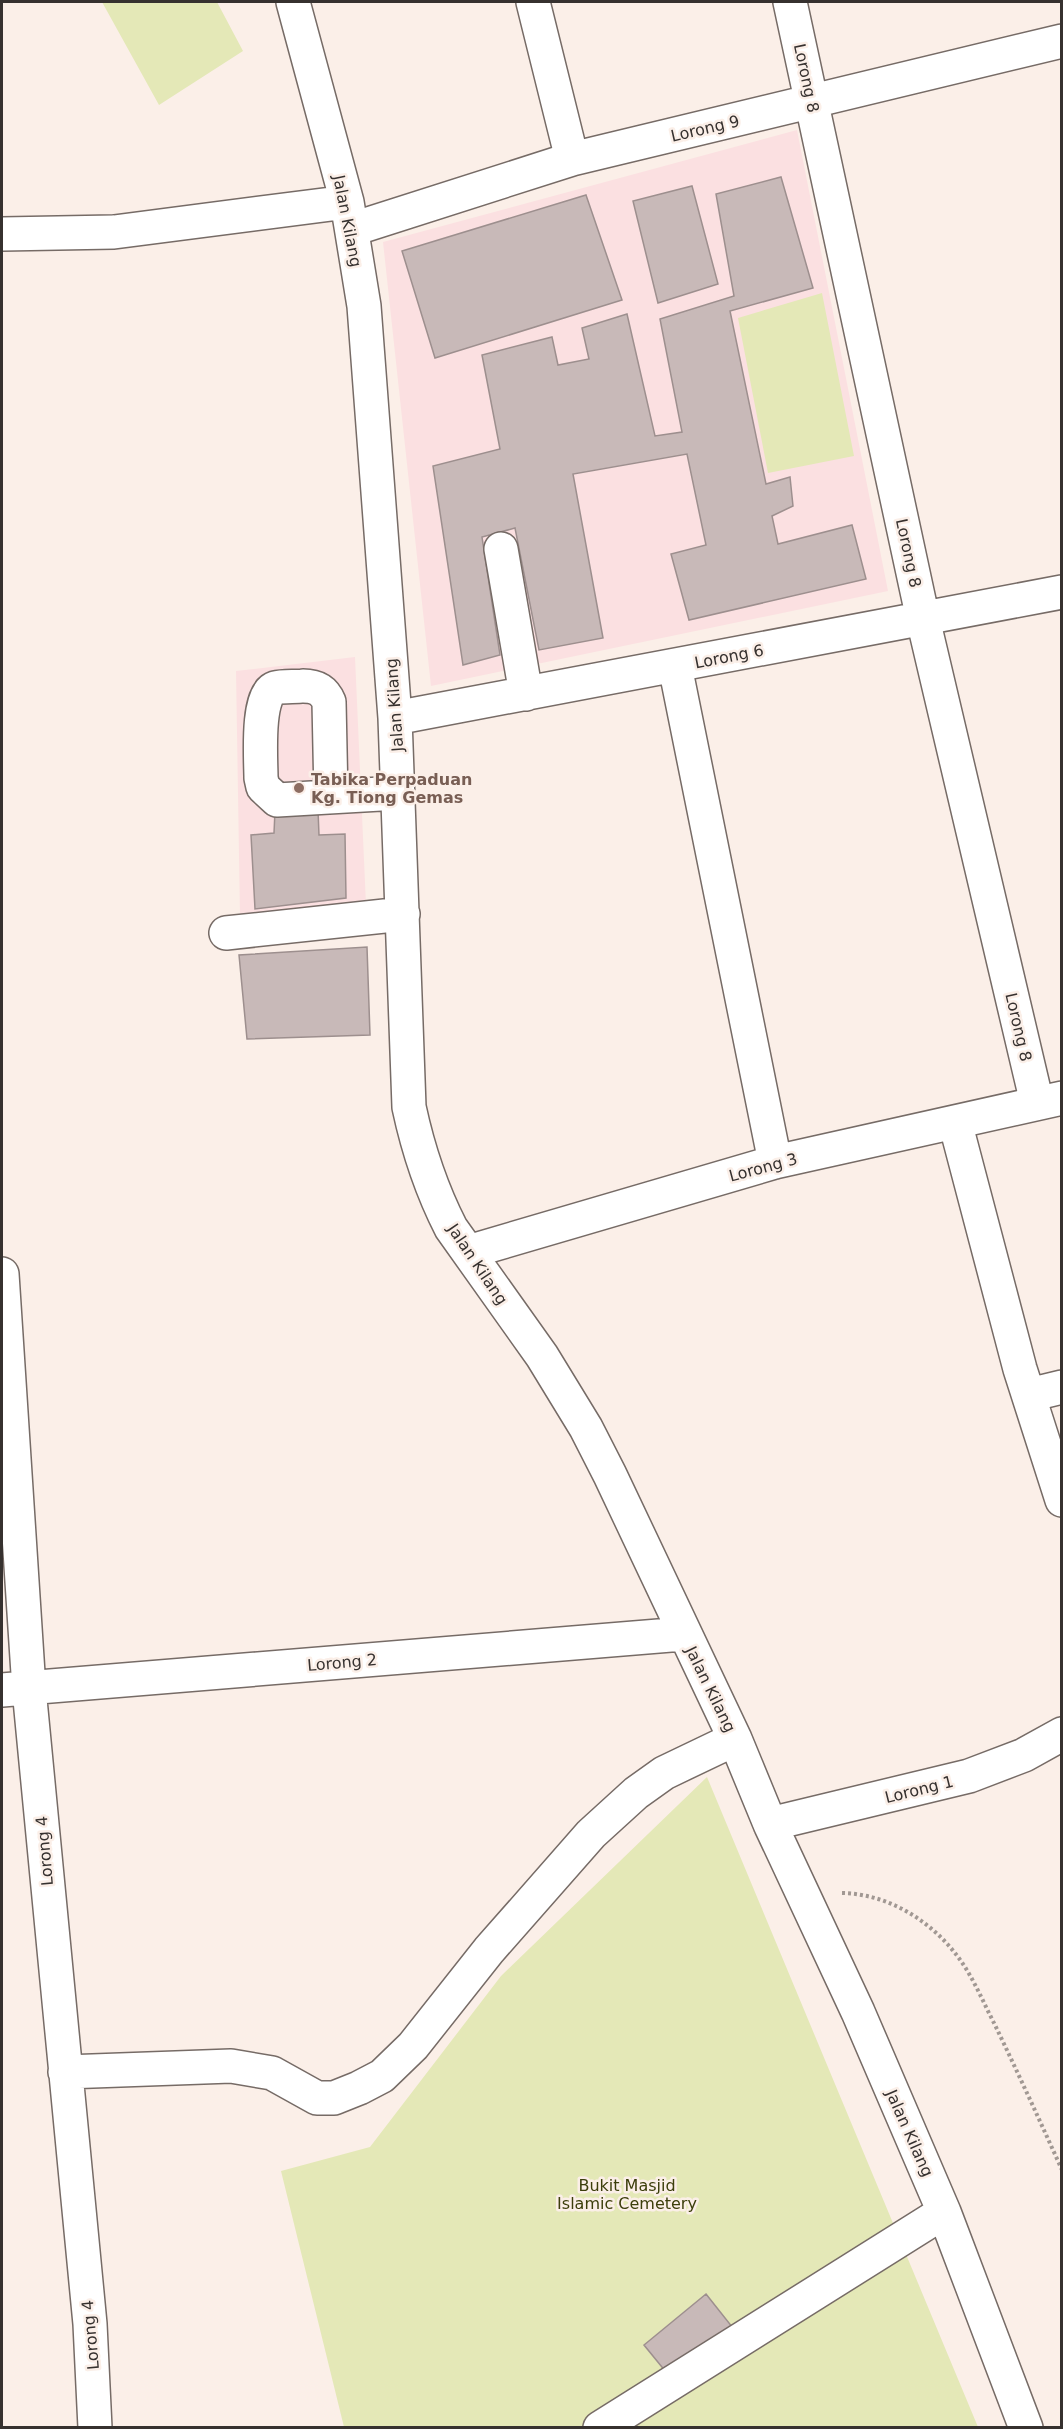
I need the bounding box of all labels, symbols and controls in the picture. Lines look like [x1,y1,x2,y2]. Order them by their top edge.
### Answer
street label: Lorong 8 [790,42,823,114]
street label: Lorong 9 [669,111,741,146]
street label: Jalan Kilang [329,172,366,269]
street label: Lorong 8 [892,517,925,589]
street label: Lorong 6 [693,640,765,672]
street label: Jalan Kilang [382,658,407,753]
place label: Tabika Perpaduan Kg. Tiong Gemas [311,770,472,807]
marker: Tabika Perpaduan Kg. Tiong Gemas [292,781,306,795]
street label: Lorong 8 [1001,991,1036,1063]
street label: Lorong 3 [727,1149,799,1186]
street label: Jalan Kilang [443,1219,512,1308]
street label: Jalan Kilang [681,1642,740,1735]
street label: Lorong 2 [306,1650,378,1675]
street label: Lorong 1 [883,1772,955,1807]
street label: Lorong 4 [32,1815,57,1887]
street label: Jalan Kilang [881,2086,937,2180]
park label: Bukit Masjid Islamic Cemetery [557,2176,697,2213]
street label: Lorong 4 [78,2299,103,2371]

